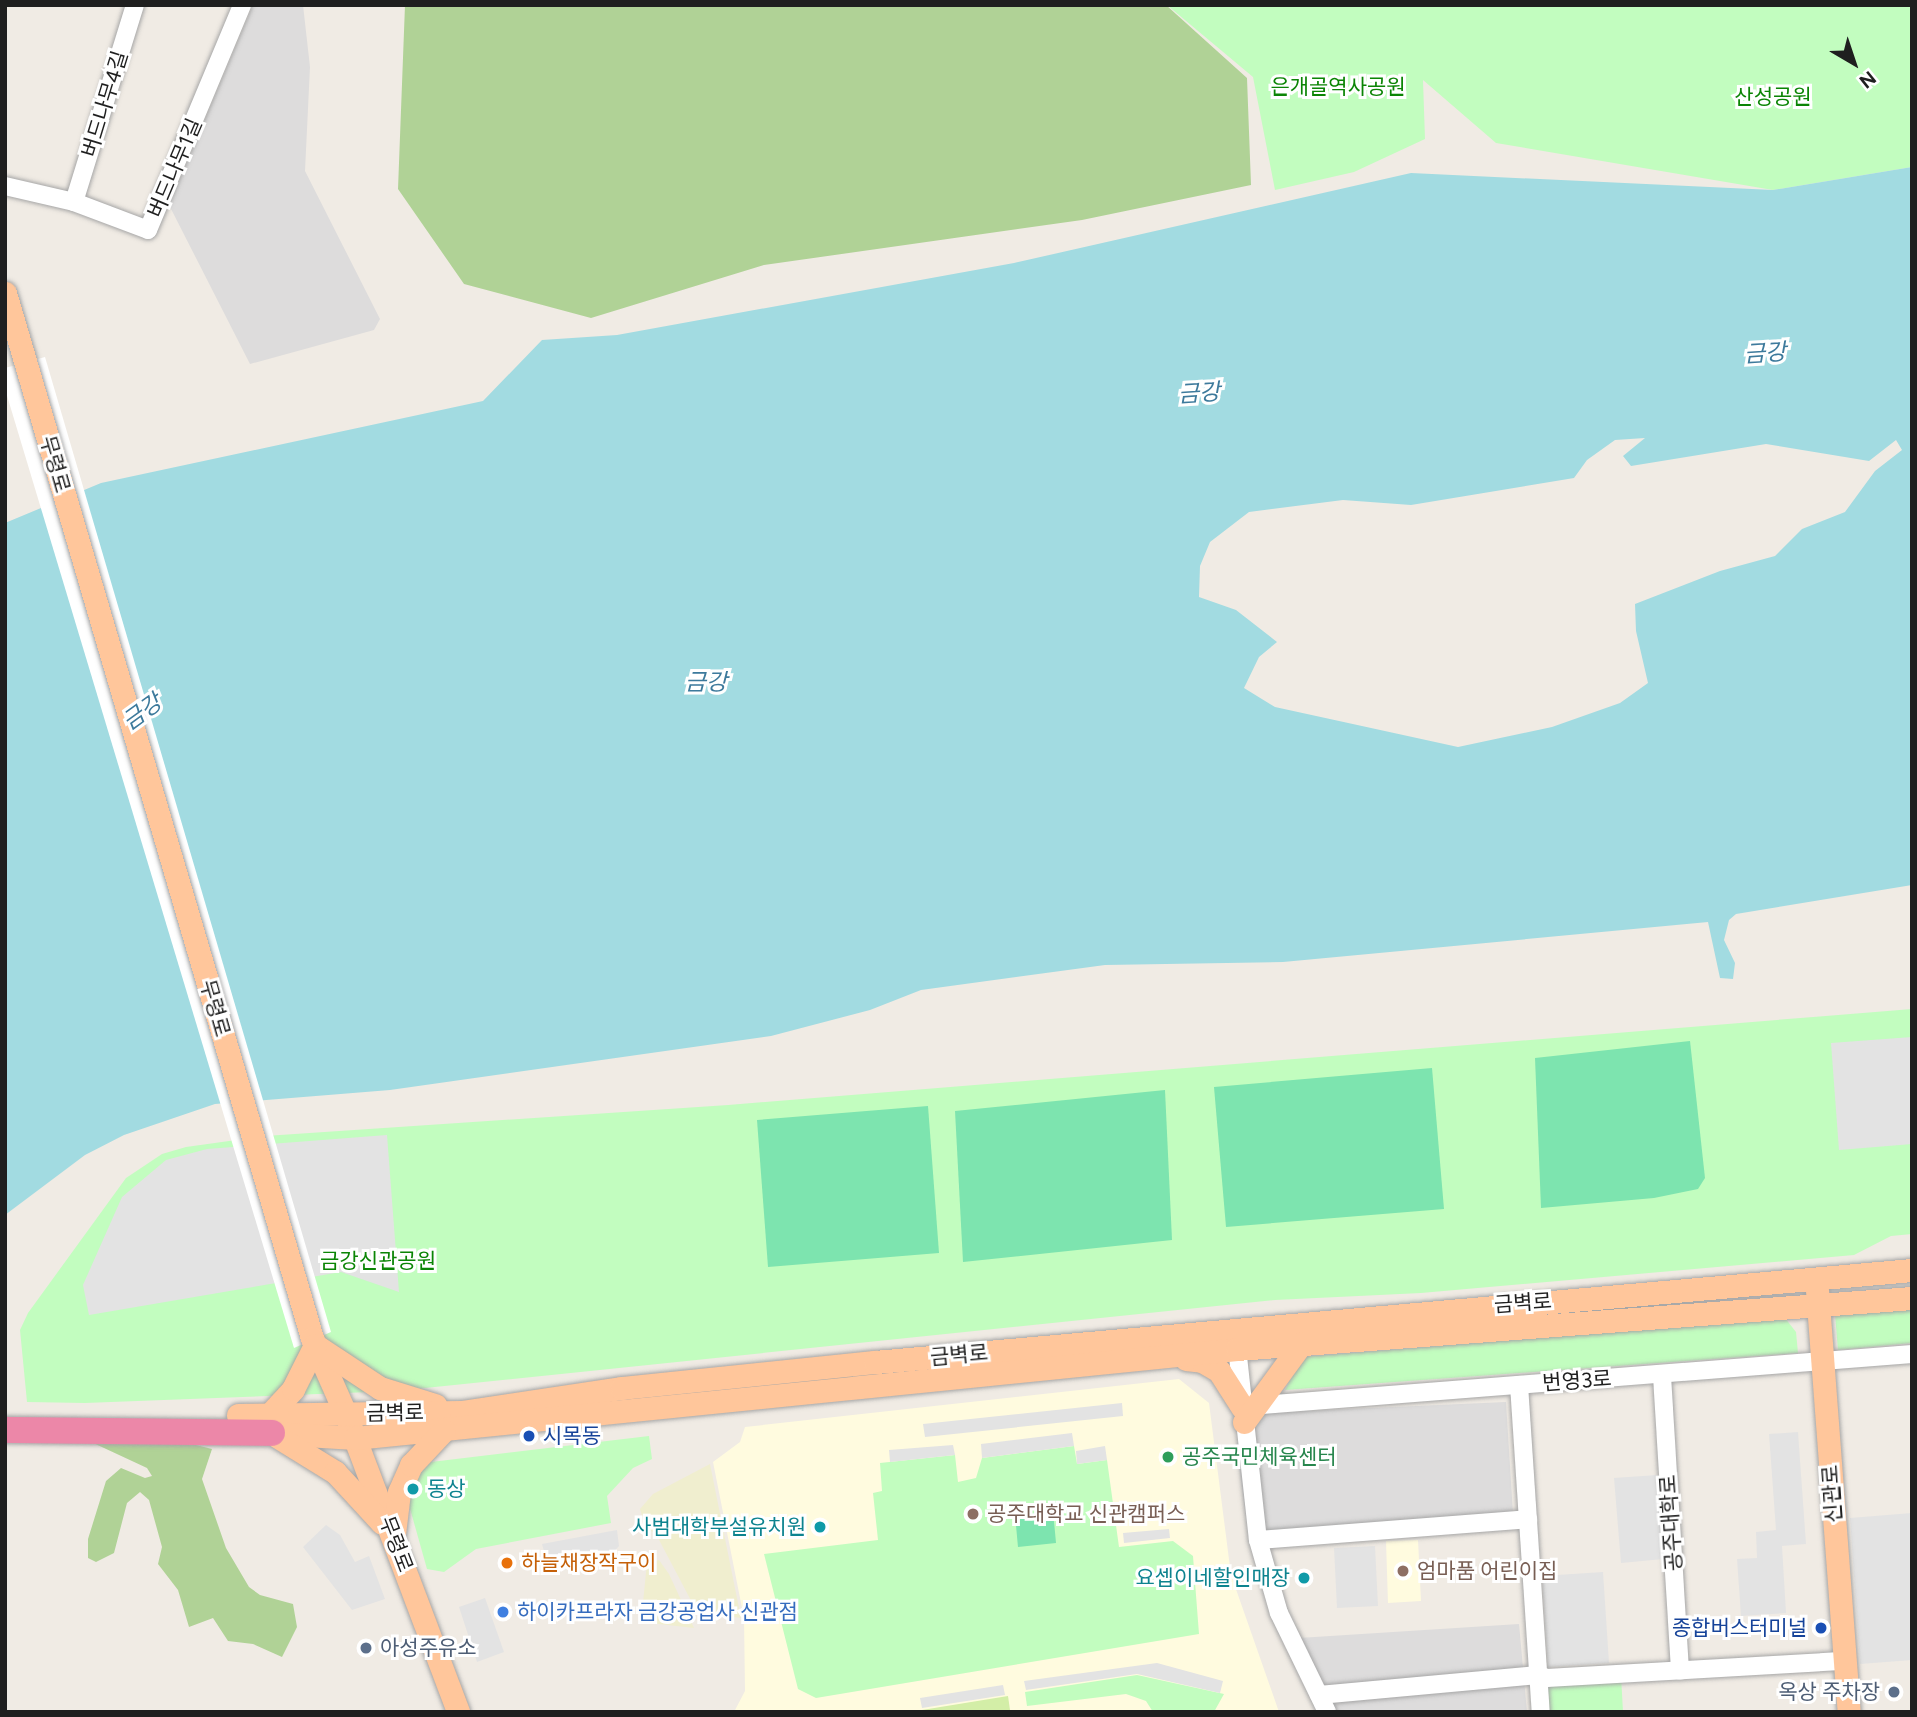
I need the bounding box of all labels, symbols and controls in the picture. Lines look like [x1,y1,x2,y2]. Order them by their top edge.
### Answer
north arrow [1819,28,1889,98]
street label: 버드나무4길 [77,48,133,160]
text: N [1855,66,1880,93]
park label: 은개골역사공원 [1270,74,1406,100]
park label: 산성공원 [1734,84,1812,110]
street label: 버드나무1길 [143,115,207,221]
water label: 금강 [1743,338,1787,368]
water label: 금강 [1177,378,1221,408]
street label: 무령로 [35,433,75,495]
water label: 금강 [685,668,727,696]
water label: 금강 [117,688,167,736]
street label: 무령로 [195,977,235,1039]
park label: 금강신관공원 [320,1248,436,1274]
street label: 금벽로 [1493,1288,1553,1318]
street label: 금벽로 [929,1340,989,1370]
street label: 번영3로 [1542,1366,1612,1396]
street label: 금벽로 [366,1400,424,1426]
place label: 시목동 [543,1423,601,1449]
marker: 시목동 [521,1428,537,1444]
place label: 공주국민체육센터 [1182,1444,1337,1470]
marker: 공주국민체육센터 [1160,1449,1176,1465]
street label: 신관로 [1817,1464,1847,1524]
street label: 공주대학로 [1655,1474,1687,1572]
place label: 동상 [427,1476,466,1502]
marker: 동상 [405,1481,421,1497]
place label: 공주대학교 신관캠퍼스 [987,1501,1185,1527]
marker: 공주대학교 신관캠퍼스 [965,1506,981,1522]
street label: 무령로 [374,1512,418,1576]
place label: 사범대학부설유치원 [632,1514,806,1540]
marker: 사범대학부설유치원 [812,1519,828,1535]
place label: 하늘채장작구이 [521,1550,656,1576]
marker: 하늘채장작구이 [499,1555,515,1571]
place label: 엄마품 어린이집 [1417,1558,1557,1584]
marker: 엄마품 어린이집 [1395,1563,1411,1579]
place label: 요셉이네할인매장 [1135,1565,1290,1591]
marker: 요셉이네할인매장 [1296,1570,1312,1586]
place label: 하이카프라자 금강공업사 신관점 [517,1599,798,1625]
marker: 하이카프라자 금강공업사 신관점 [495,1604,511,1620]
place label: 종합버스터미널 [1672,1615,1807,1641]
marker: 종합버스터미널 [1813,1620,1829,1636]
place label: 아성주유소 [380,1635,477,1661]
marker: 아성주유소 [358,1640,374,1656]
place label: 옥상 주차장 [1778,1679,1880,1705]
marker: 옥상 주차장 [1886,1684,1902,1700]

